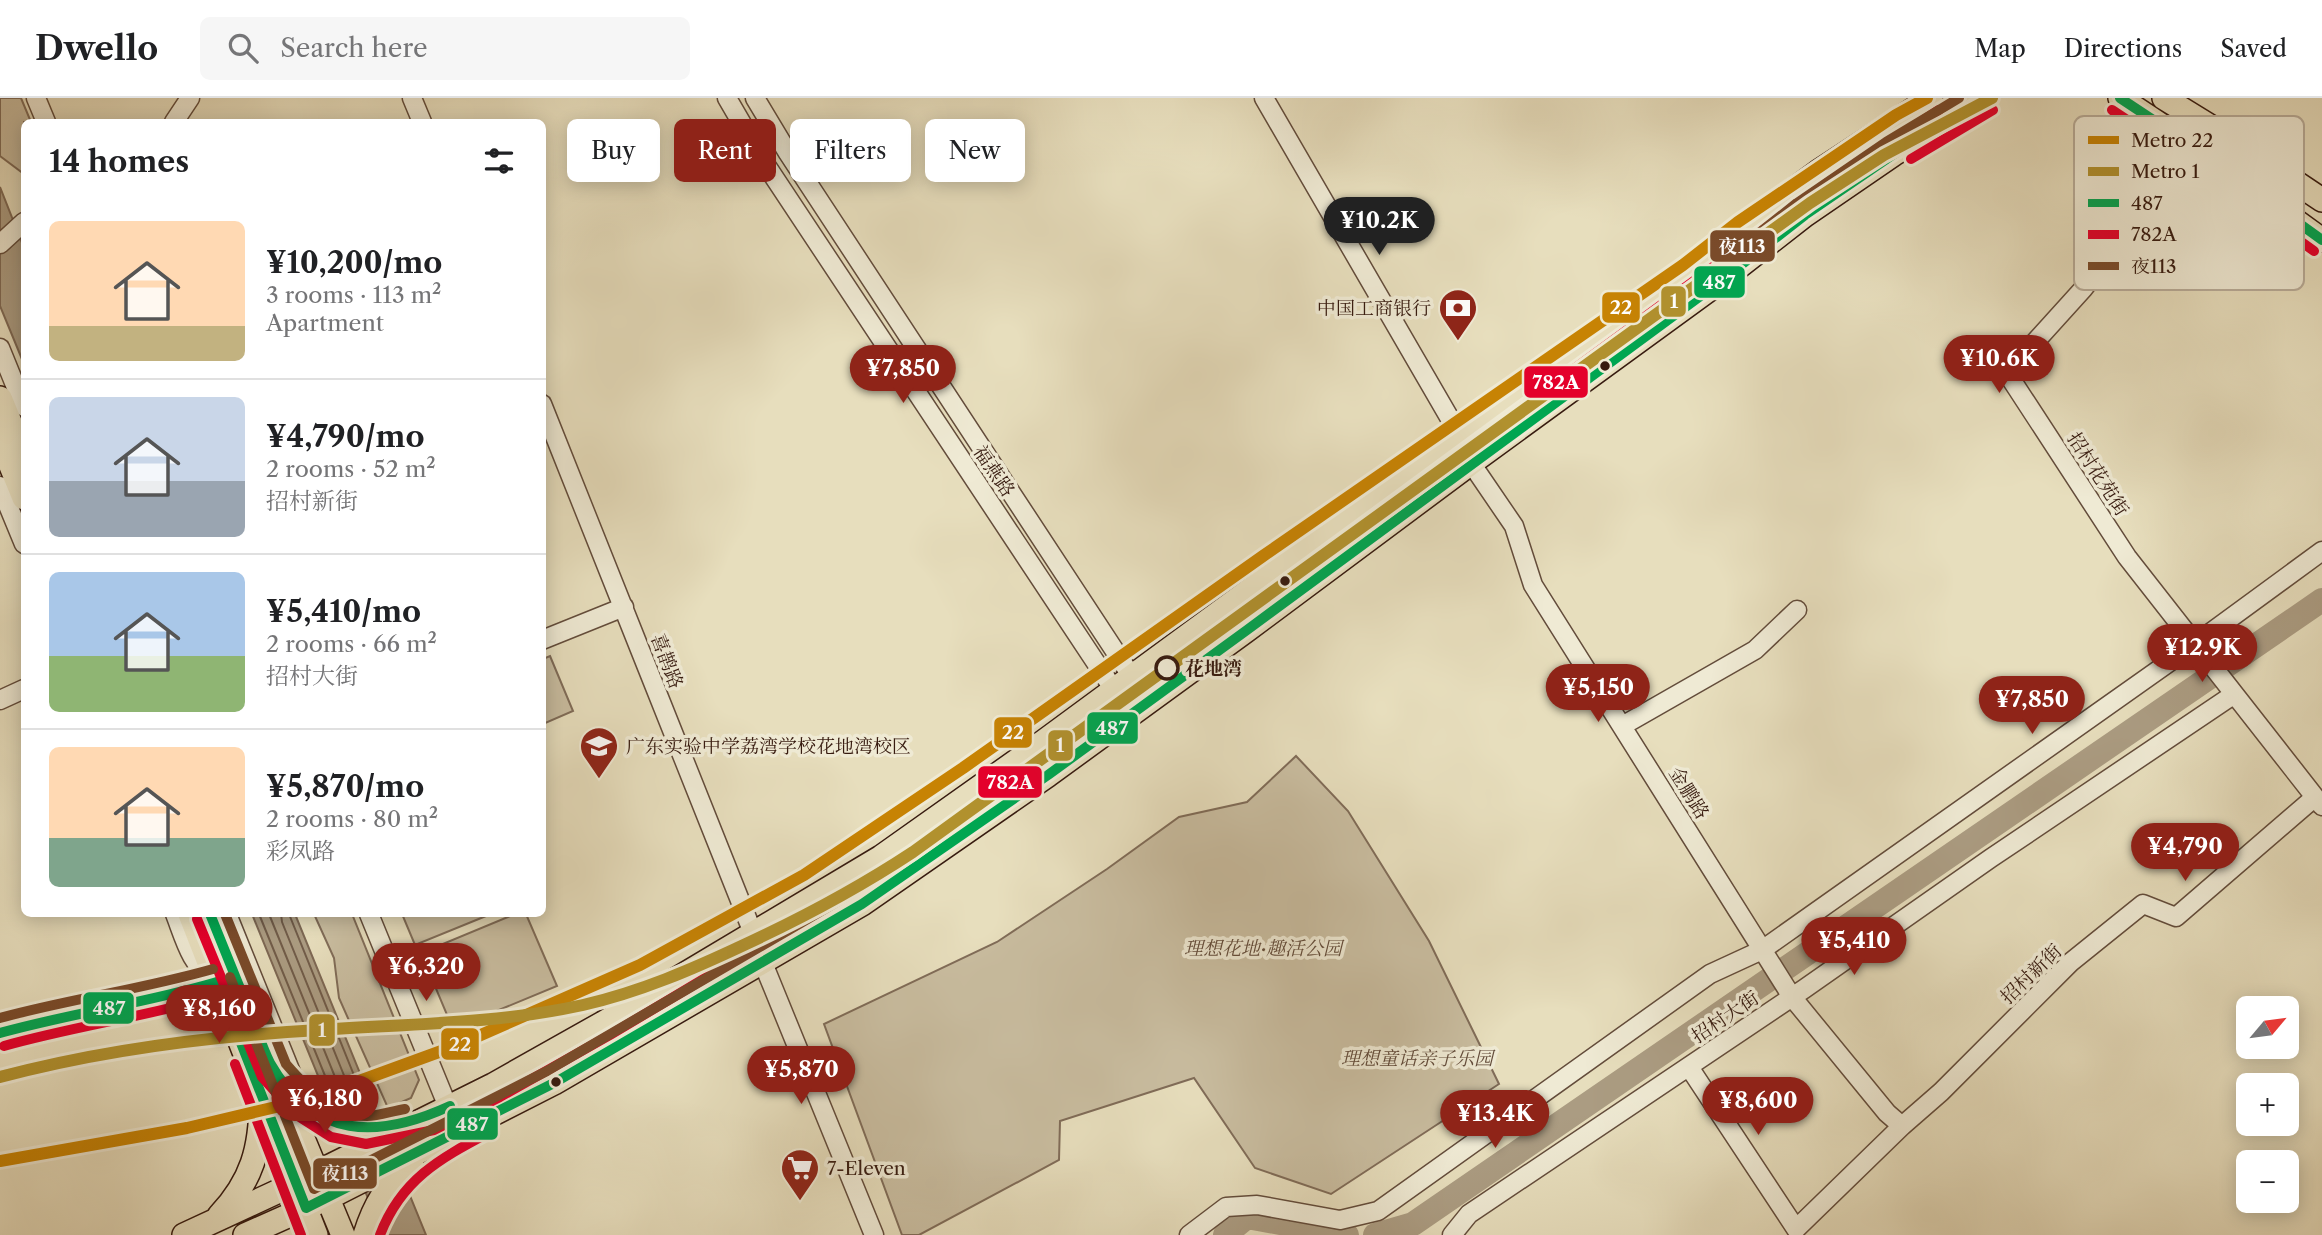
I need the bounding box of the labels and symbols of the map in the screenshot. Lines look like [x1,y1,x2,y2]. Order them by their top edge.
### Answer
legend [2074,116,2304,290]
text: Metro 22 [2131,129,2214,152]
text: Metro 1 [2131,160,2200,183]
text: 487 [2131,192,2163,215]
pin: ¥10.2K [1322,198,1436,257]
text: 782A [2131,223,2178,246]
line badge: 夜113 [1709,229,1776,263]
text: 夜113 [1719,235,1765,258]
text: 夜113 [2131,255,2176,278]
line badge: 487 [1693,265,1746,299]
text: 487 [1703,271,1736,294]
line badge: 1 [1660,285,1687,318]
bank icon: 中国工商银行 [1437,287,1479,342]
text: 1 [1670,290,1679,313]
line badge: 22 [1601,291,1641,324]
text: 22 [1610,296,1632,319]
place label: 中国工商银行 [1317,297,1431,320]
pin: ¥10.6K [1942,336,2056,395]
pin: ¥7,850 [846,345,960,405]
unlabelled marker [1598,359,1612,373]
line badge: 782A [1523,365,1589,399]
text: 782A [1532,371,1581,394]
street label: 招村花苑街 [2062,428,2134,520]
street label: 福燕路 [969,441,1019,501]
unlabelled marker [1278,574,1292,588]
pin: ¥12.9K [2145,624,2259,684]
street label: 喜鹊路 [646,630,688,692]
marker: 花地湾 [1155,656,1179,680]
place label: 花地湾 [1185,657,1242,680]
pin: ¥5,150 [1541,664,1655,724]
pin: ¥7,850 [1975,676,2089,736]
line badge: 487 [1086,711,1139,745]
line badge: 22 [993,716,1033,749]
text: 487 [1096,717,1129,740]
text: 22 [1002,721,1024,744]
school or university icon: 广东实验中学荔湾学校花地湾校区 [578,725,620,780]
line badge: 1 [1047,729,1074,762]
text: 1 [1056,734,1065,757]
place label: 广东实验中学荔湾学校花地湾校区 [626,735,911,758]
street label: 金鹏路 [1664,763,1714,823]
line badge: 782A [977,765,1043,799]
text: 782A [986,771,1035,794]
pin: ¥4,790 [2128,824,2242,883]
pin: ¥5,410 [1797,918,1911,977]
park label: 理想花地·趣活公园 [1184,937,1345,960]
street label: 招村新街 [1996,939,2066,1009]
pin: ¥6,320 [369,944,483,1003]
pin: ¥8,160 [162,986,276,1045]
street label: 招村大街 [1687,986,1763,1048]
line badge: 487 [82,991,135,1025]
north arrow [2236,996,2300,1059]
text: 487 [93,997,126,1020]
line badge: 1 [308,1013,336,1047]
text: 1 [318,1019,327,1042]
line badge: 22 [440,1027,480,1061]
text: 22 [449,1033,471,1056]
pin: ¥5,870 [744,1046,858,1106]
park label: 理想童话亲子乐园 [1341,1047,1496,1070]
unlabelled marker [549,1075,563,1089]
pin: ¥6,180 [268,1076,382,1135]
pin: ¥8,600 [1701,1077,1815,1137]
pin: ¥13.4K [1438,1090,1552,1150]
line badge: 487 [446,1107,499,1141]
text: 487 [456,1113,489,1136]
supermarket icon: 7-Eleven [779,1147,821,1202]
line badge: 夜113 [312,1157,378,1190]
place label: 7-Eleven [827,1157,906,1180]
text: 夜113 [322,1162,368,1185]

